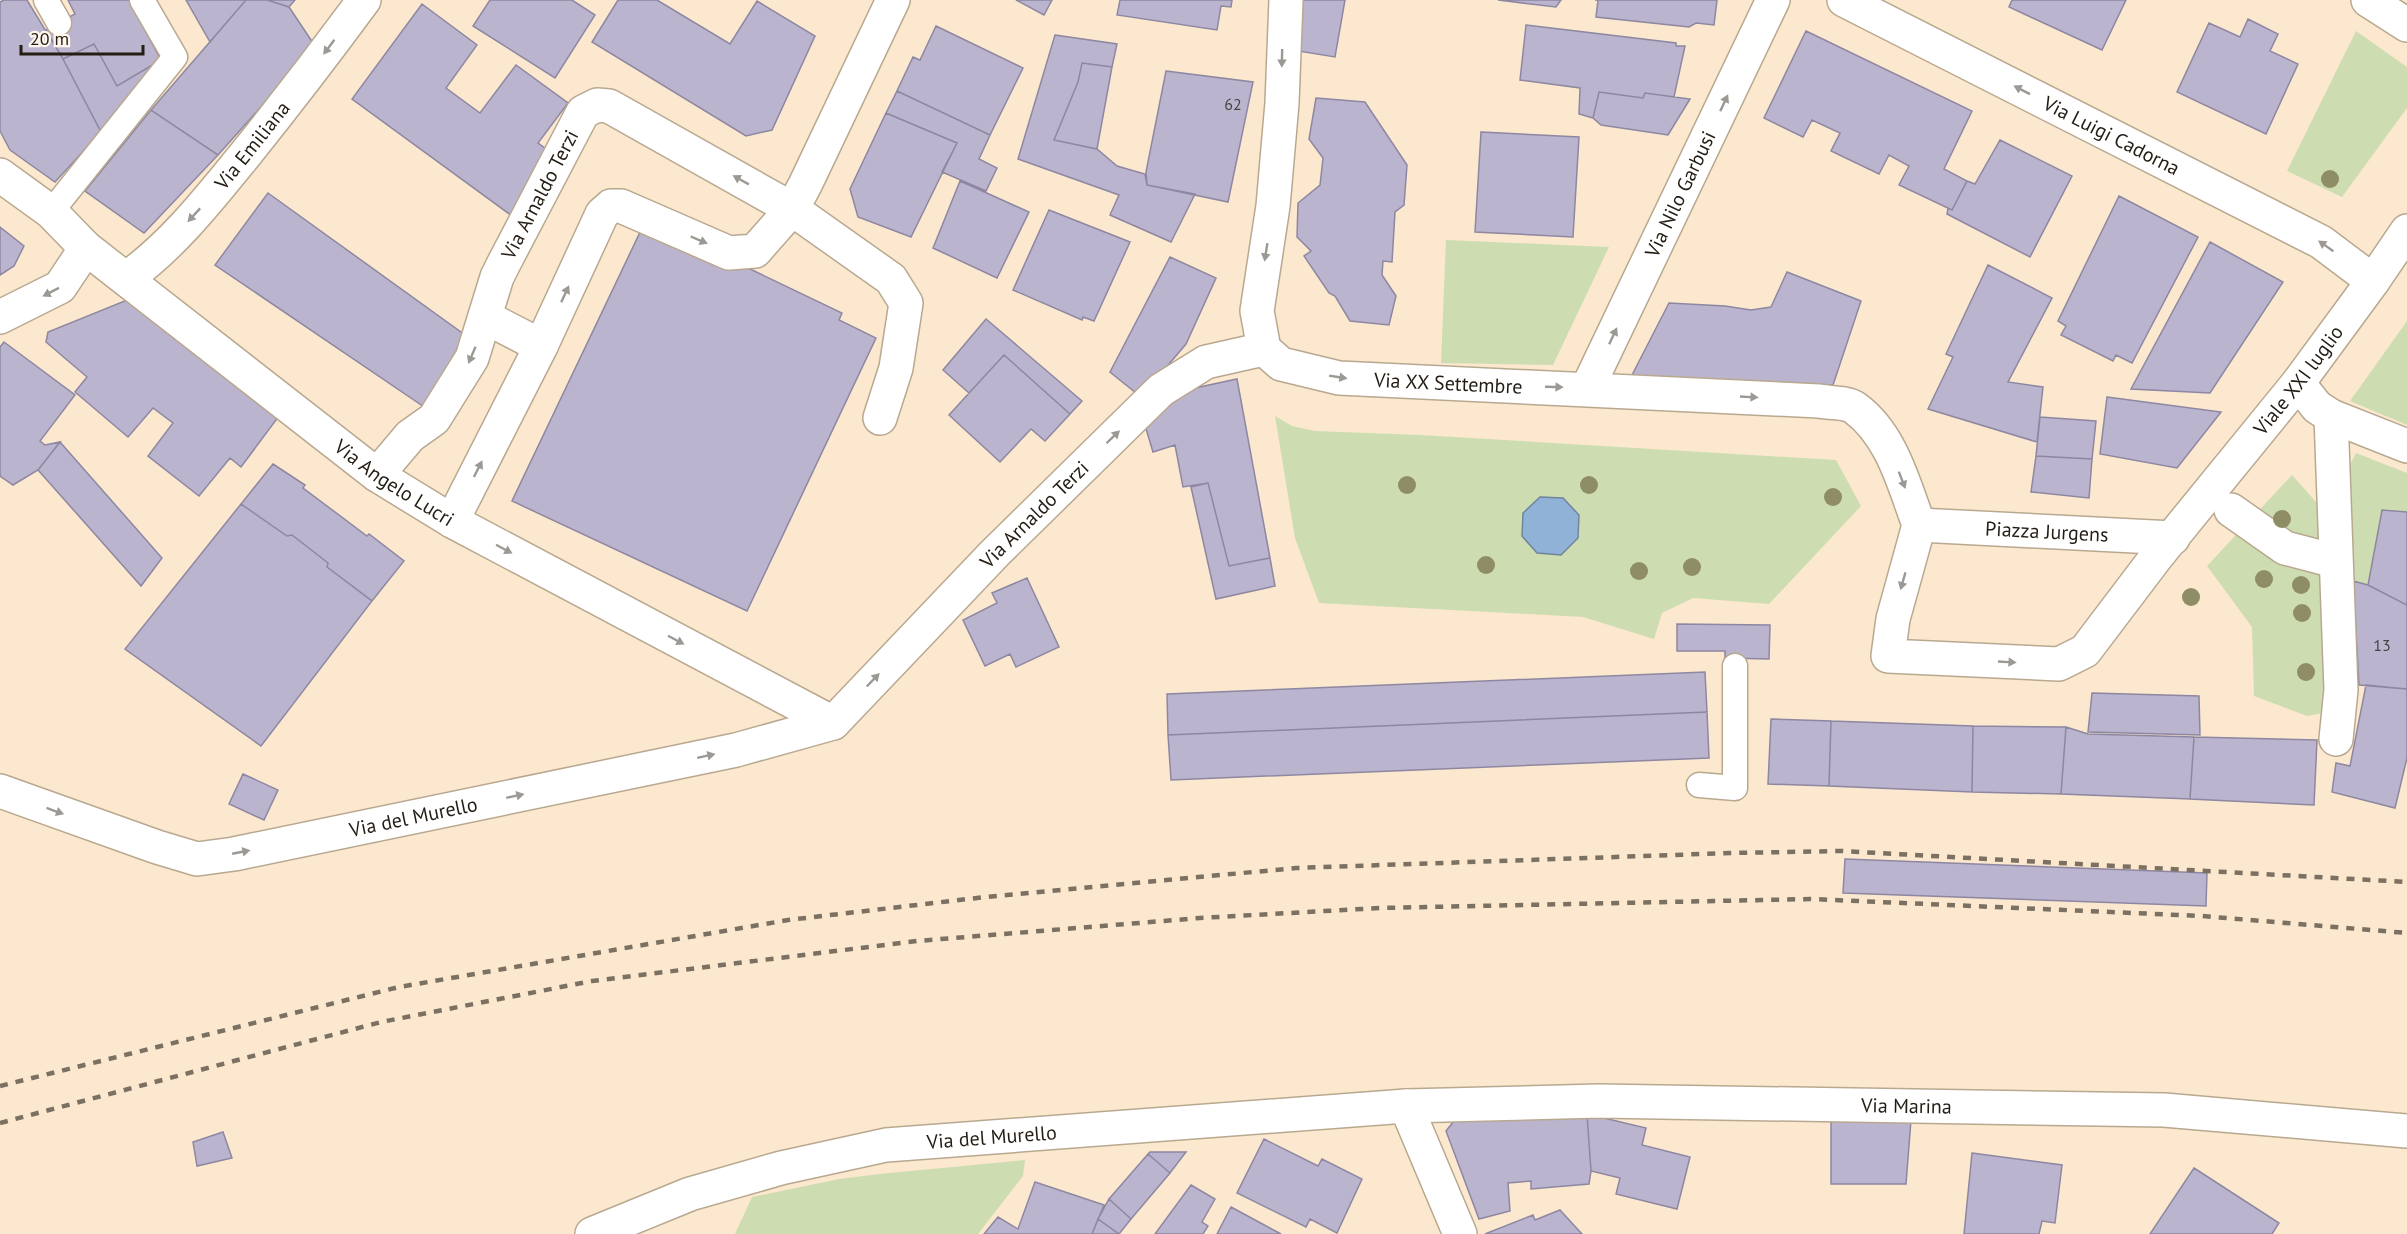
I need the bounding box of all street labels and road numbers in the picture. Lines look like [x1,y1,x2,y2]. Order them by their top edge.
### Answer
street label: Via Luigi Cadorna [2038,90,2184,181]
street label: Via Emiliana [208,96,296,196]
street label: Via Arnaldo Terzi [495,125,584,265]
street label: Via Nilo Garbusi [1638,127,1721,263]
street label: Viale XXI luglio [2247,320,2349,441]
street label: Via XX Settembre [1372,367,1523,400]
street label: Via Angelo Lucri [328,433,459,532]
street label: Via Arnaldo Terzi [974,455,1094,575]
street label: Piazza Jurgens [1985,515,2109,548]
street label: Via del Murello [346,791,480,843]
street label: Via Marina [1860,1092,1952,1120]
street label: Via del Murello [925,1119,1058,1155]

